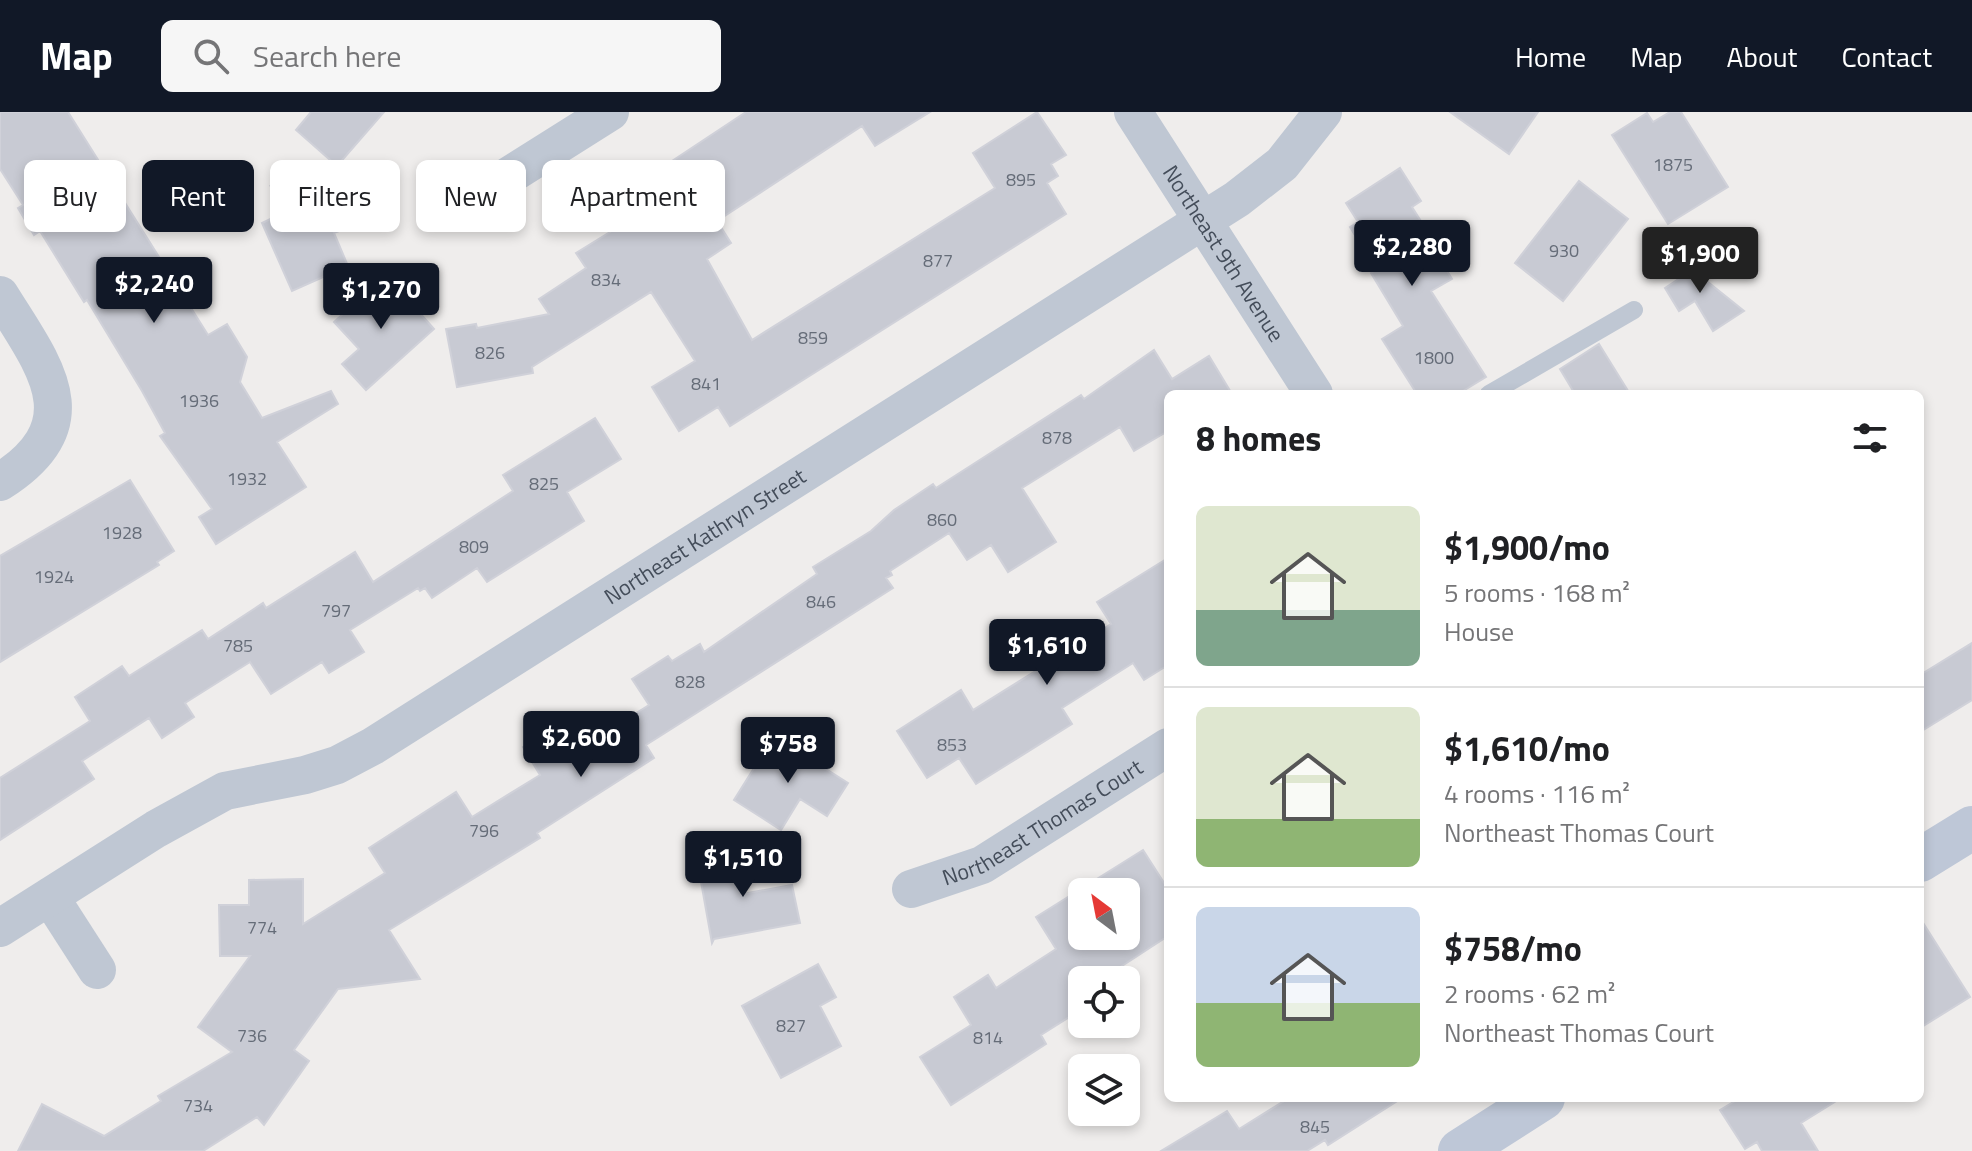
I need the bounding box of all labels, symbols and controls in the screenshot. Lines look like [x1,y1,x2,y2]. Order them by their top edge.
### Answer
search box [161,20,721,92]
text: Map [40,27,113,85]
text: Search here [253,33,402,79]
icon: search [189,34,233,78]
text: Home [1515,35,1586,78]
text: Map [1630,35,1683,78]
text: About [1727,35,1797,78]
text: Contact [1841,35,1932,78]
house number: 1875 [1653,151,1693,178]
street label: Northeast 9th Avenue [1154,158,1293,348]
chip: Buy [24,160,126,232]
chip: Rent [142,160,254,232]
chip: Filters [270,160,400,232]
chip: New [416,160,526,232]
chip: Apartment [542,160,725,232]
house number: 895 [1006,166,1036,193]
pin: $2,280 [1347,220,1477,288]
text: $2,280 [1372,226,1452,265]
pin: $1,900 [1635,227,1765,295]
text: $1,900 [1660,233,1740,272]
house number: 930 [1549,237,1579,264]
house number: 877 [923,247,953,274]
pin: $2,240 [89,257,219,325]
text: $2,240 [114,263,194,302]
pin: $1,270 [316,263,446,331]
house number: 834 [591,266,621,293]
text: $1,270 [341,269,421,308]
house number: 859 [798,324,828,351]
house number: 826 [475,339,505,366]
house number: 1800 [1414,344,1454,371]
house number: 841 [691,370,721,397]
house number: 1936 [179,387,219,414]
text: 8 homes [1196,412,1321,464]
icon: filters [1848,416,1892,460]
house number: 878 [1042,424,1072,451]
street label: Northeast Kathryn Street [597,459,813,613]
house number: 1932 [227,465,267,492]
house number: 825 [529,470,559,497]
house number: 860 [927,506,957,533]
house number: 1928 [102,519,142,546]
text: $1,900/mo [1444,521,1610,573]
house number: 809 [459,533,489,560]
icon: home [1260,538,1356,634]
house number: 1924 [34,563,74,590]
text: 5 rooms · 168 m² [1444,573,1630,612]
house number: 846 [806,588,836,615]
house number: 797 [321,597,351,624]
text: House [1444,612,1514,651]
pin: $1,610 [982,619,1112,687]
text: $1,610 [1007,625,1087,664]
house number: 785 [223,632,253,659]
house number: 828 [675,668,705,695]
pin: $2,600 [516,711,646,779]
text: $2,600 [541,717,621,756]
pin: $758 [741,717,835,785]
text: $1,610/mo [1444,722,1610,774]
text: $758 [759,723,817,762]
house number: 853 [937,731,967,758]
icon: home [1260,739,1356,835]
street label: Northeast Thomas Court [938,750,1149,894]
text: 4 rooms · 116 m² [1444,774,1630,813]
text: Northeast Thomas Court [1444,813,1714,852]
house number: 796 [469,817,499,844]
pin: $1,510 [678,831,808,899]
text: $1,510 [703,837,783,876]
north arrow [1068,878,1140,950]
map controls [1068,878,1140,1126]
house number: 774 [247,914,277,941]
text: $758/mo [1444,922,1582,974]
icon: home [1260,939,1356,1035]
button: locate [1068,966,1140,1038]
text: 2 rooms · 62 m² [1444,974,1615,1013]
house number: 827 [776,1012,806,1039]
text: Northeast Thomas Court [1444,1013,1714,1052]
house number: 736 [237,1022,267,1049]
house number: 814 [973,1024,1003,1051]
button: layers [1068,1054,1140,1126]
house number: 734 [183,1092,213,1119]
house number: 845 [1300,1113,1330,1140]

